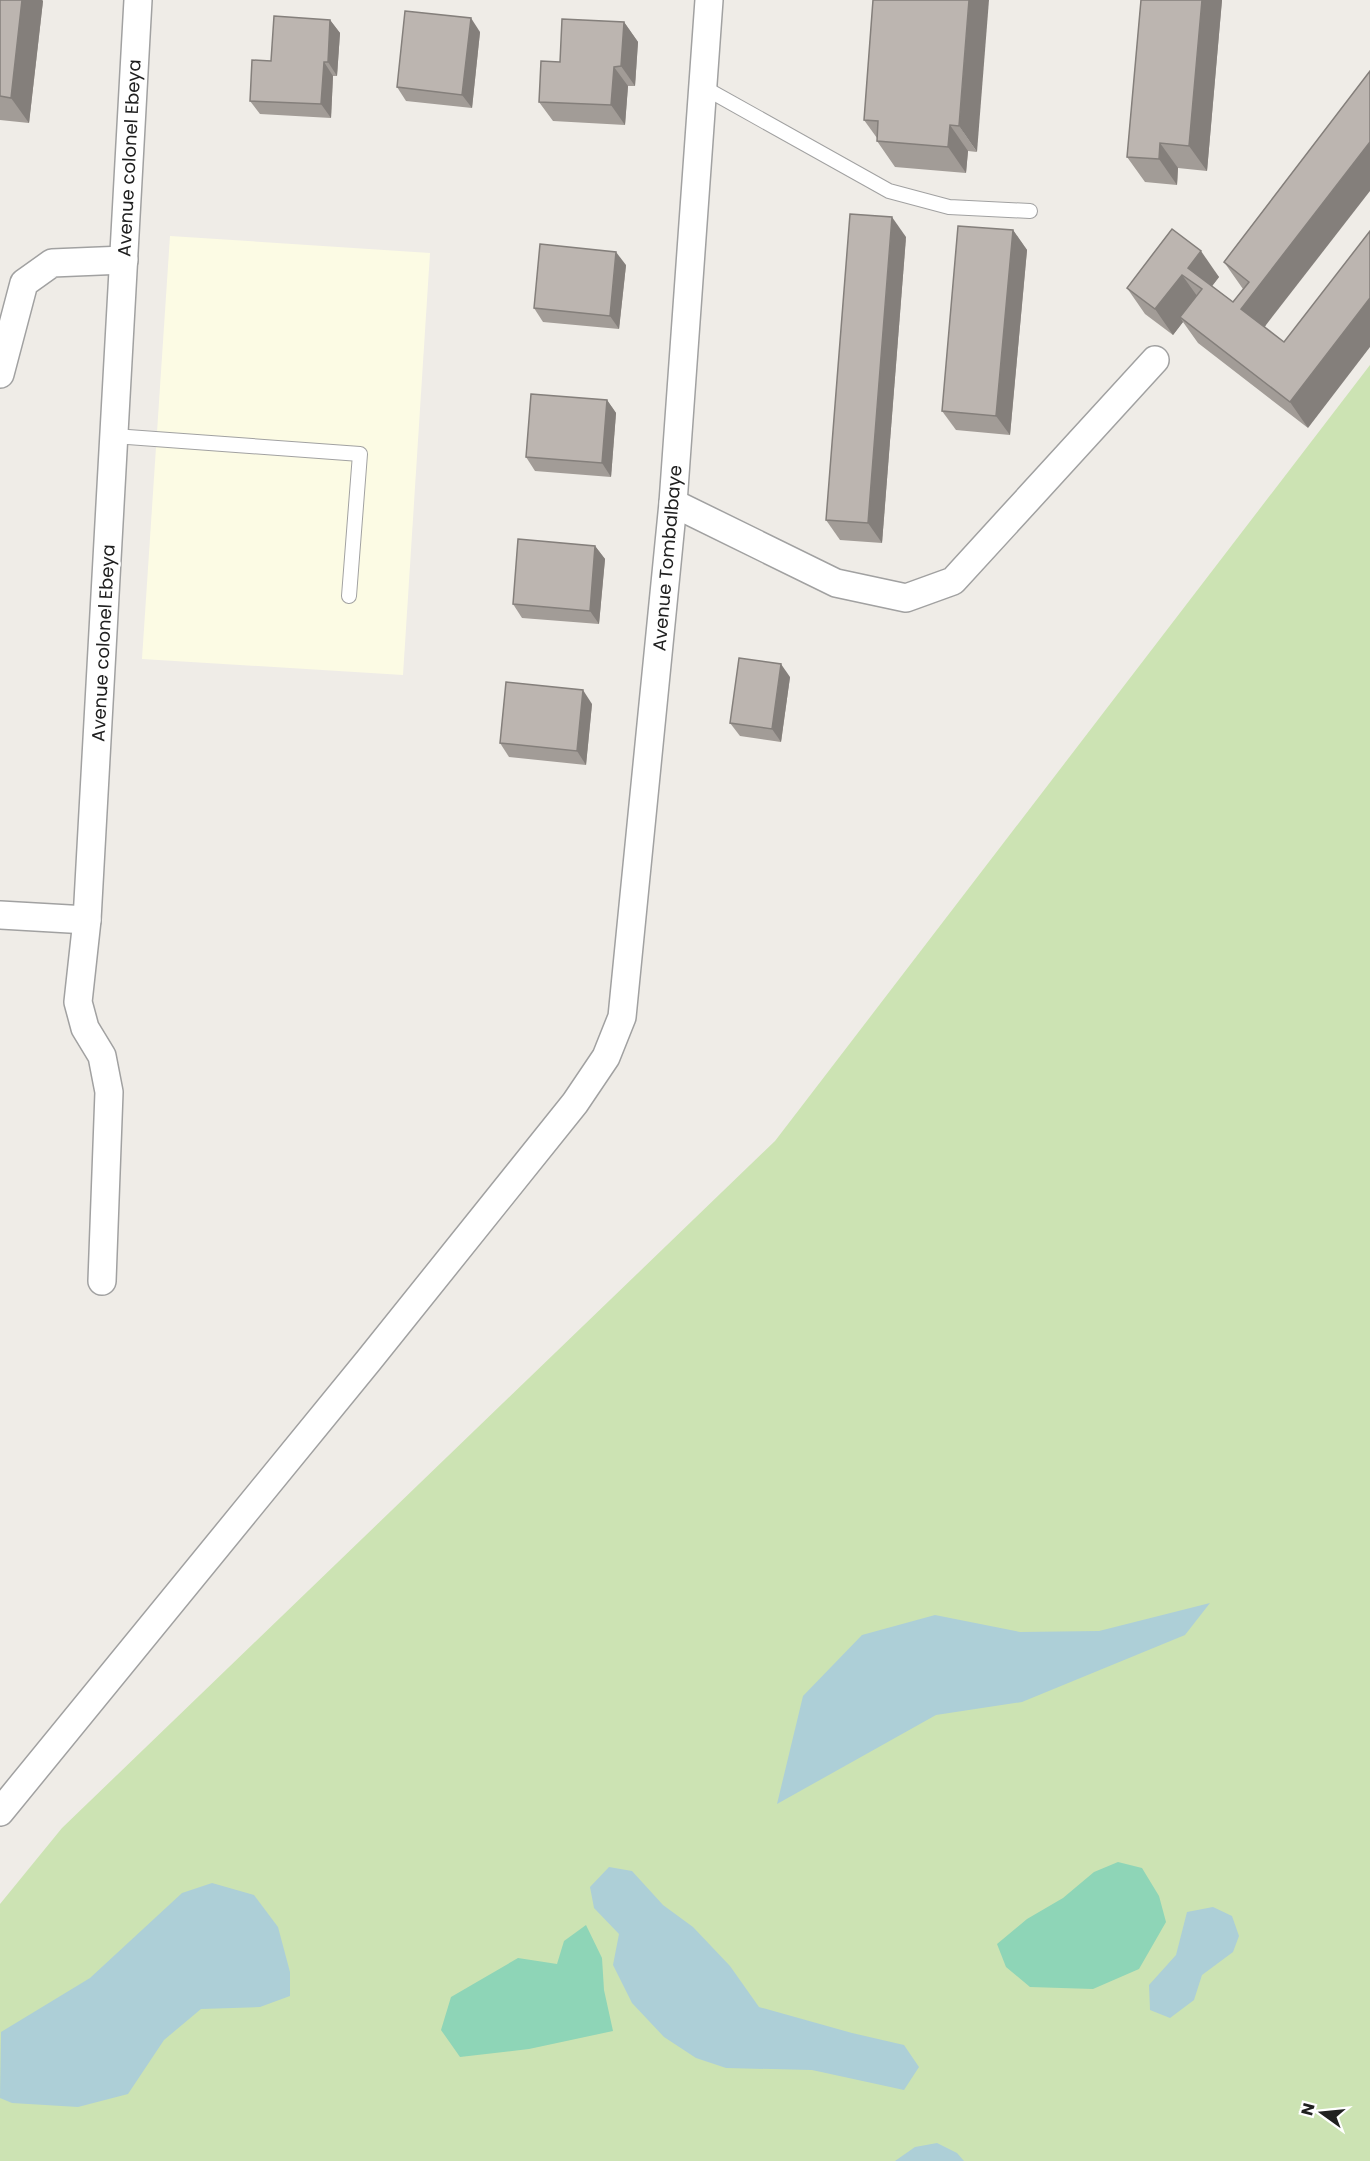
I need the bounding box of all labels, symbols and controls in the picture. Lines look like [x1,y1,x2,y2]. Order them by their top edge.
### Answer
street label: Avenue colonel Ebeya [111,59,147,257]
street label: Avenue Tombalbaye [646,464,688,652]
street label: Avenue colonel Ebeya [85,544,121,742]
north arrow [1292,2083,1352,2143]
text: N [1295,2100,1321,2118]

